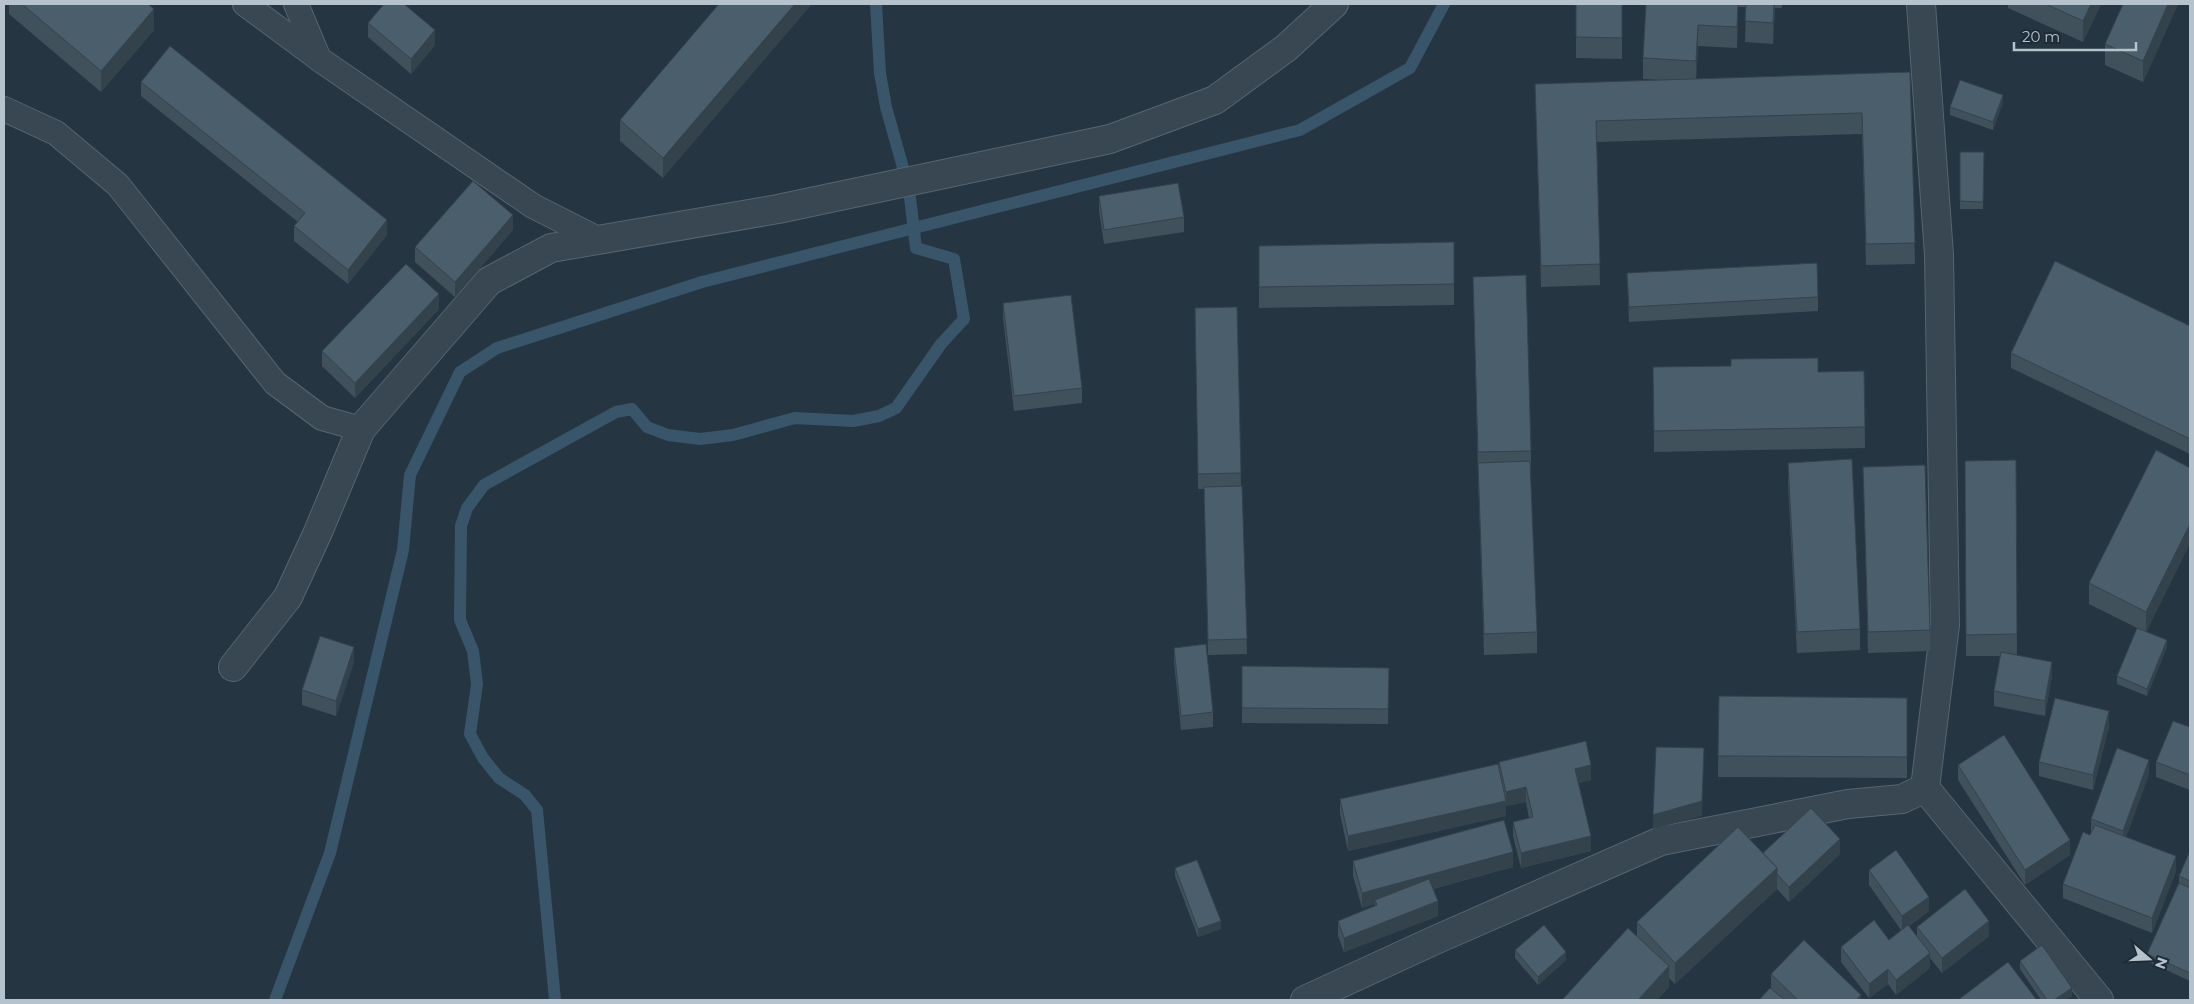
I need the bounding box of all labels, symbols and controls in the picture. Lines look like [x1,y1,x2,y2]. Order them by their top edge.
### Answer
scale bar [2014,20,2136,52]
text: 20 m [2022,27,2060,46]
north arrow [2124,934,2174,984]
text: N [2151,955,2172,972]

